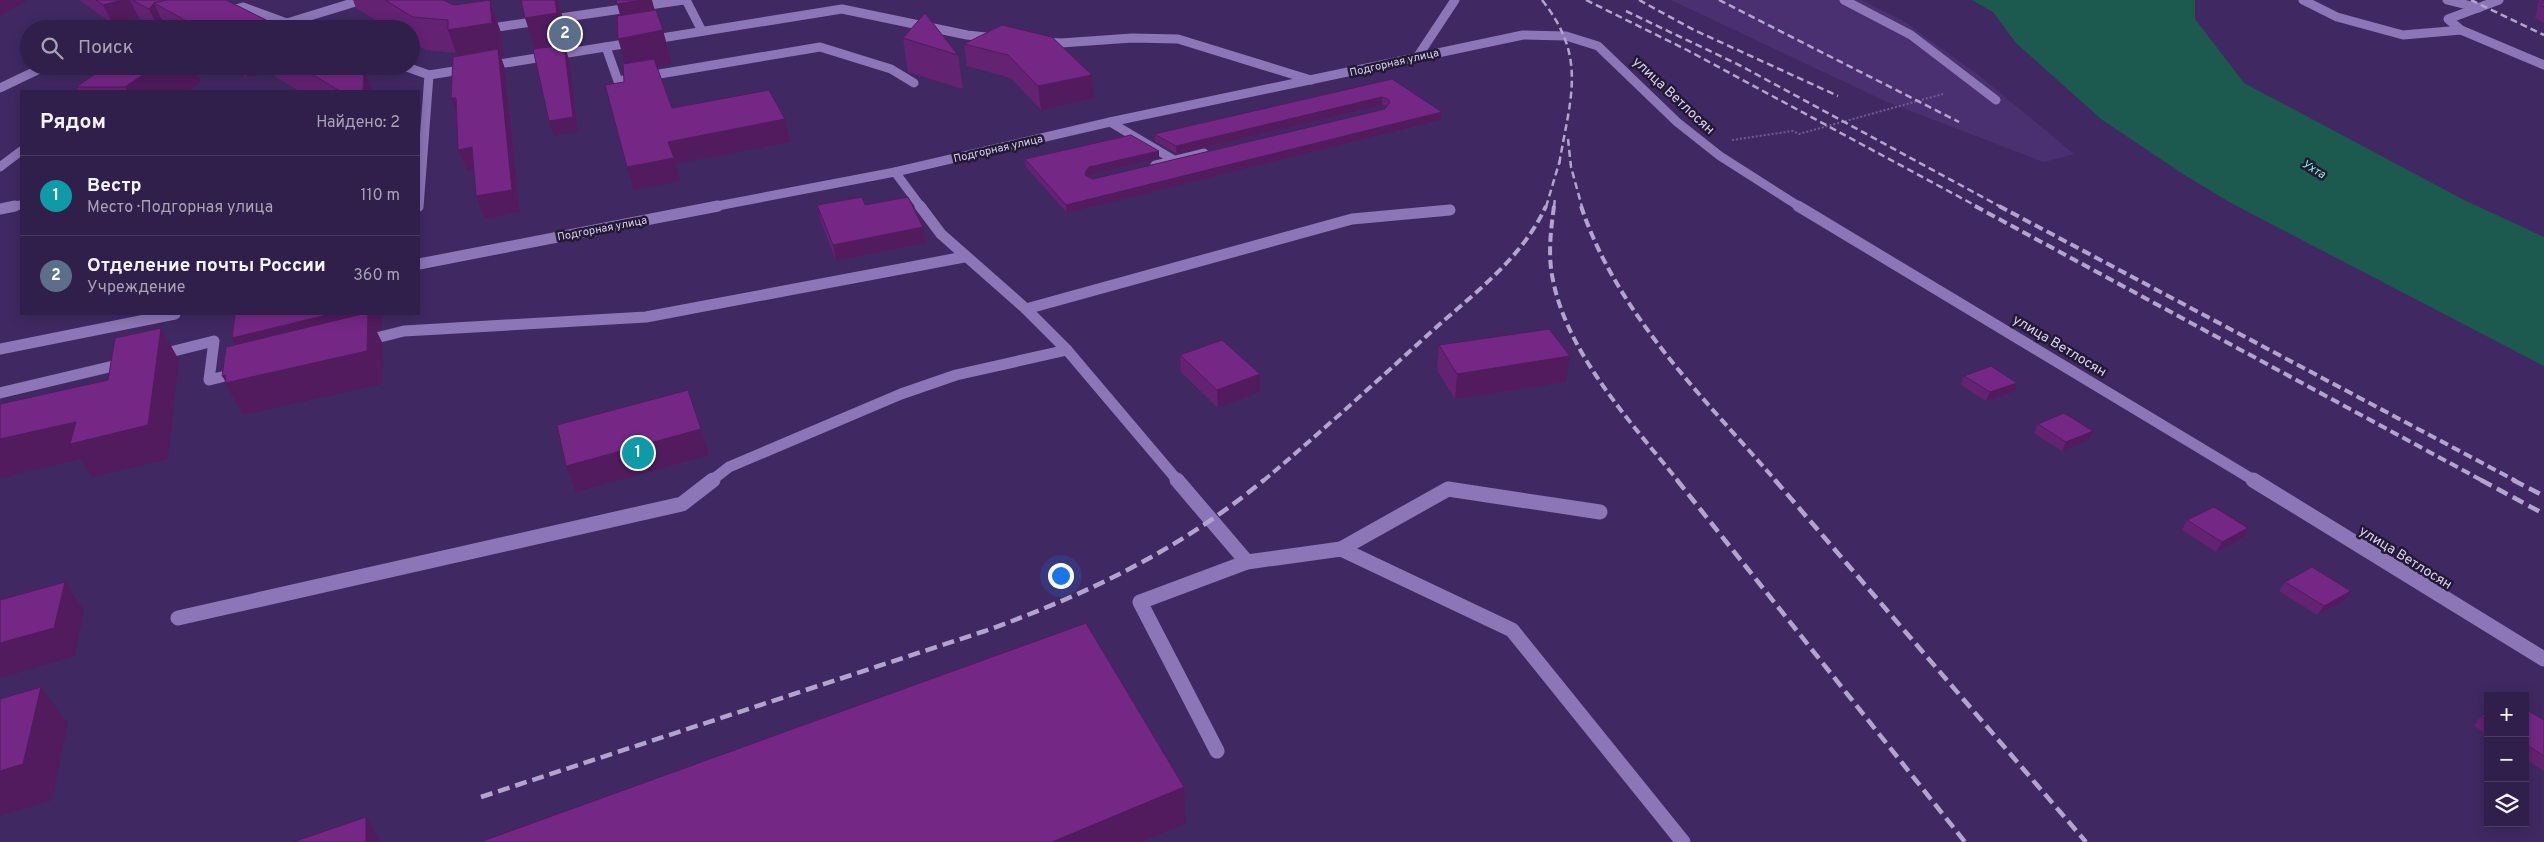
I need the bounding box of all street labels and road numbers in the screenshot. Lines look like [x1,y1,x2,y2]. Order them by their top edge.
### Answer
street label: Подгорная улица [1348,46,1440,80]
street label: улица Ветлосян [1628,54,1718,139]
street label: Подгорная улица [952,132,1044,166]
street label: Подгорная улица [556,213,648,245]
street label: улица Ветлосян [2009,312,2109,381]
street label: улица Ветлосян [2356,523,2455,594]

